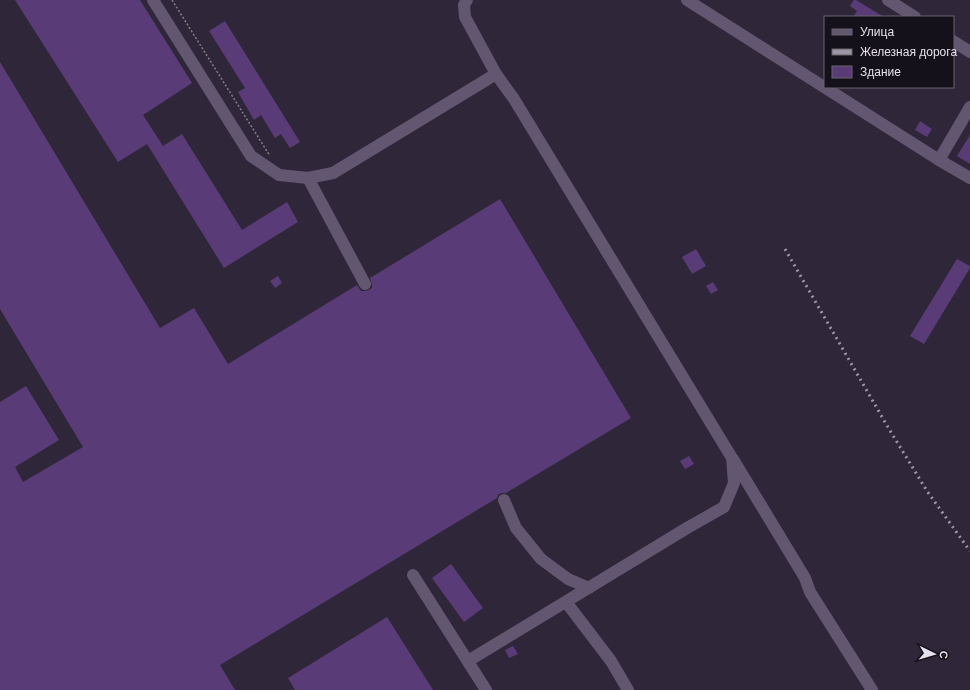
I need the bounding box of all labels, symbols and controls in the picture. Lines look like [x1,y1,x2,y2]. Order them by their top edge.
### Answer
legend [824,16,954,88]
text: Улица [860,25,894,39]
text: Железная дорога [860,45,957,59]
text: Здание [860,65,901,79]
north arrow [914,634,954,674]
text: С [938,650,950,659]

